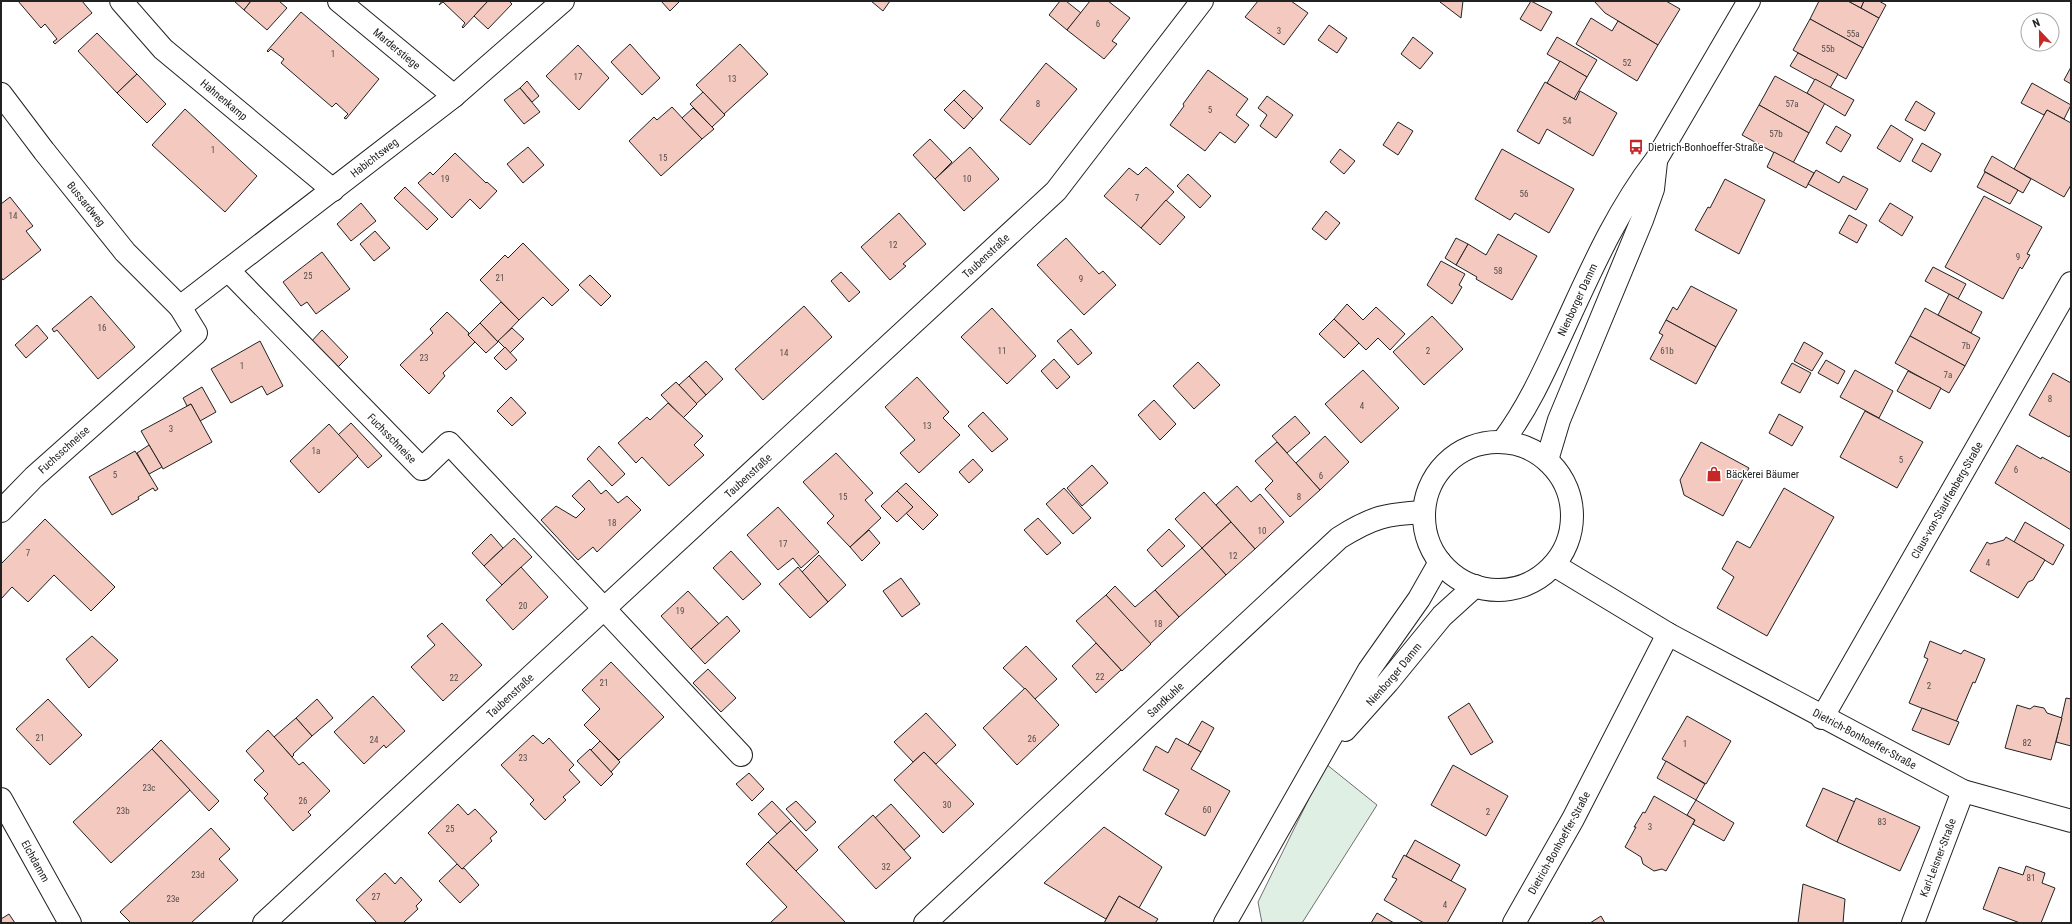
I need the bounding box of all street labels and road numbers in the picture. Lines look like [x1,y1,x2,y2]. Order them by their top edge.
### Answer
street label: Marderstiege [371,25,423,72]
street label: Hahnenkamp [198,76,250,123]
street label: Habichtsweg [348,135,400,180]
street label: Bussardweg [65,179,108,229]
street label: Taubenstraße [960,231,1012,281]
street label: Nienborger Damm [1555,261,1600,338]
street label: Fuchsschneise [365,411,419,466]
street label: Fuchsschneise [36,424,92,476]
street label: Claus-von-Stauffenberg-Straße [1908,439,1985,561]
street label: Taubenstraße [722,451,774,501]
street label: Nienborger Damm [1363,640,1424,709]
street label: Taubenstraße [484,671,536,721]
street label: Sandkuhle [1144,680,1186,720]
street label: Dietrich-Bonhoeffer-Straße [1811,706,1919,772]
street label: Dietrich-Bonhoeffer-Straße [1525,789,1593,896]
street label: Karl-Leisner-Straße [1917,817,1959,899]
street label: Elchdamm [19,838,52,884]

